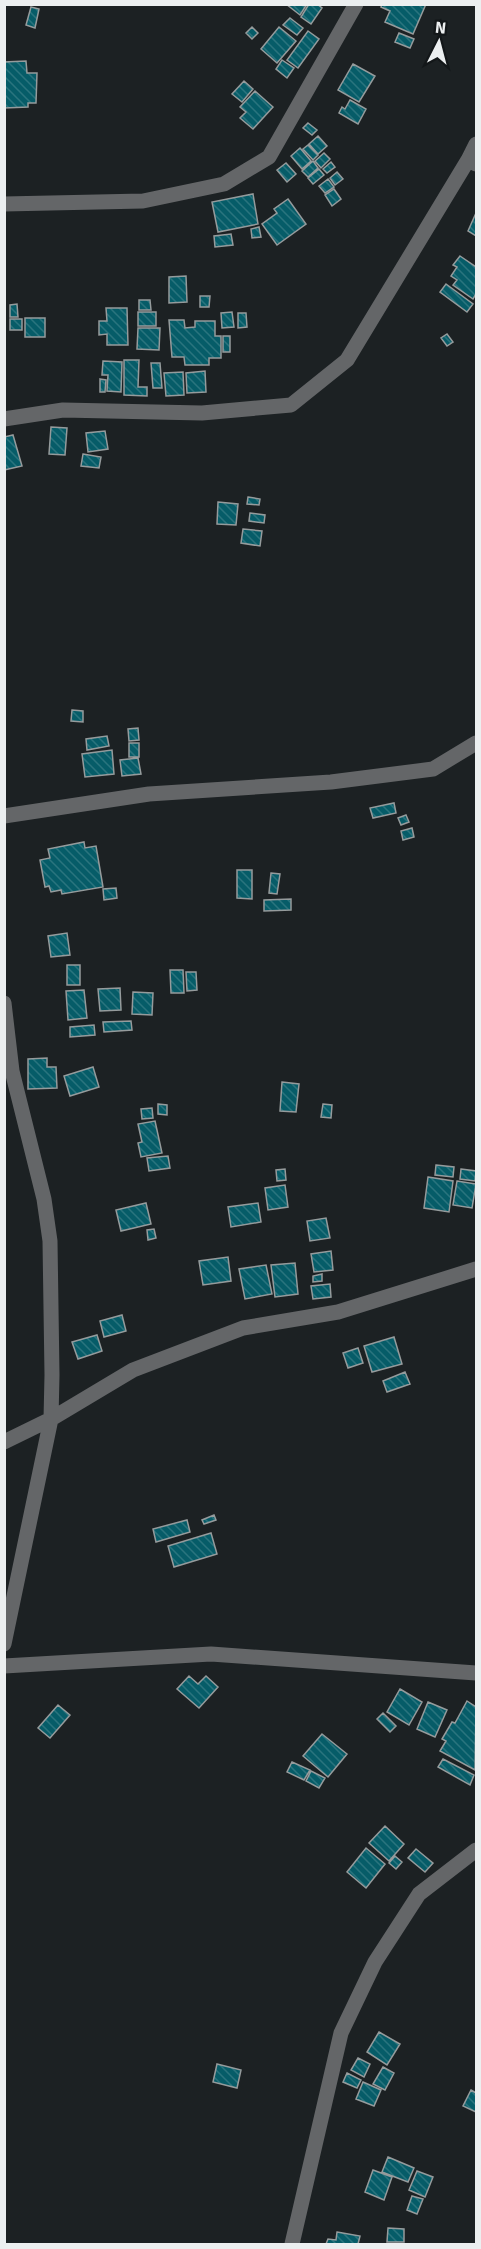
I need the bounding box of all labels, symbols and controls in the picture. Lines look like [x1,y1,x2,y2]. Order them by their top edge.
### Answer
north arrow [409,12,469,72]
text: N [434,18,447,39]

